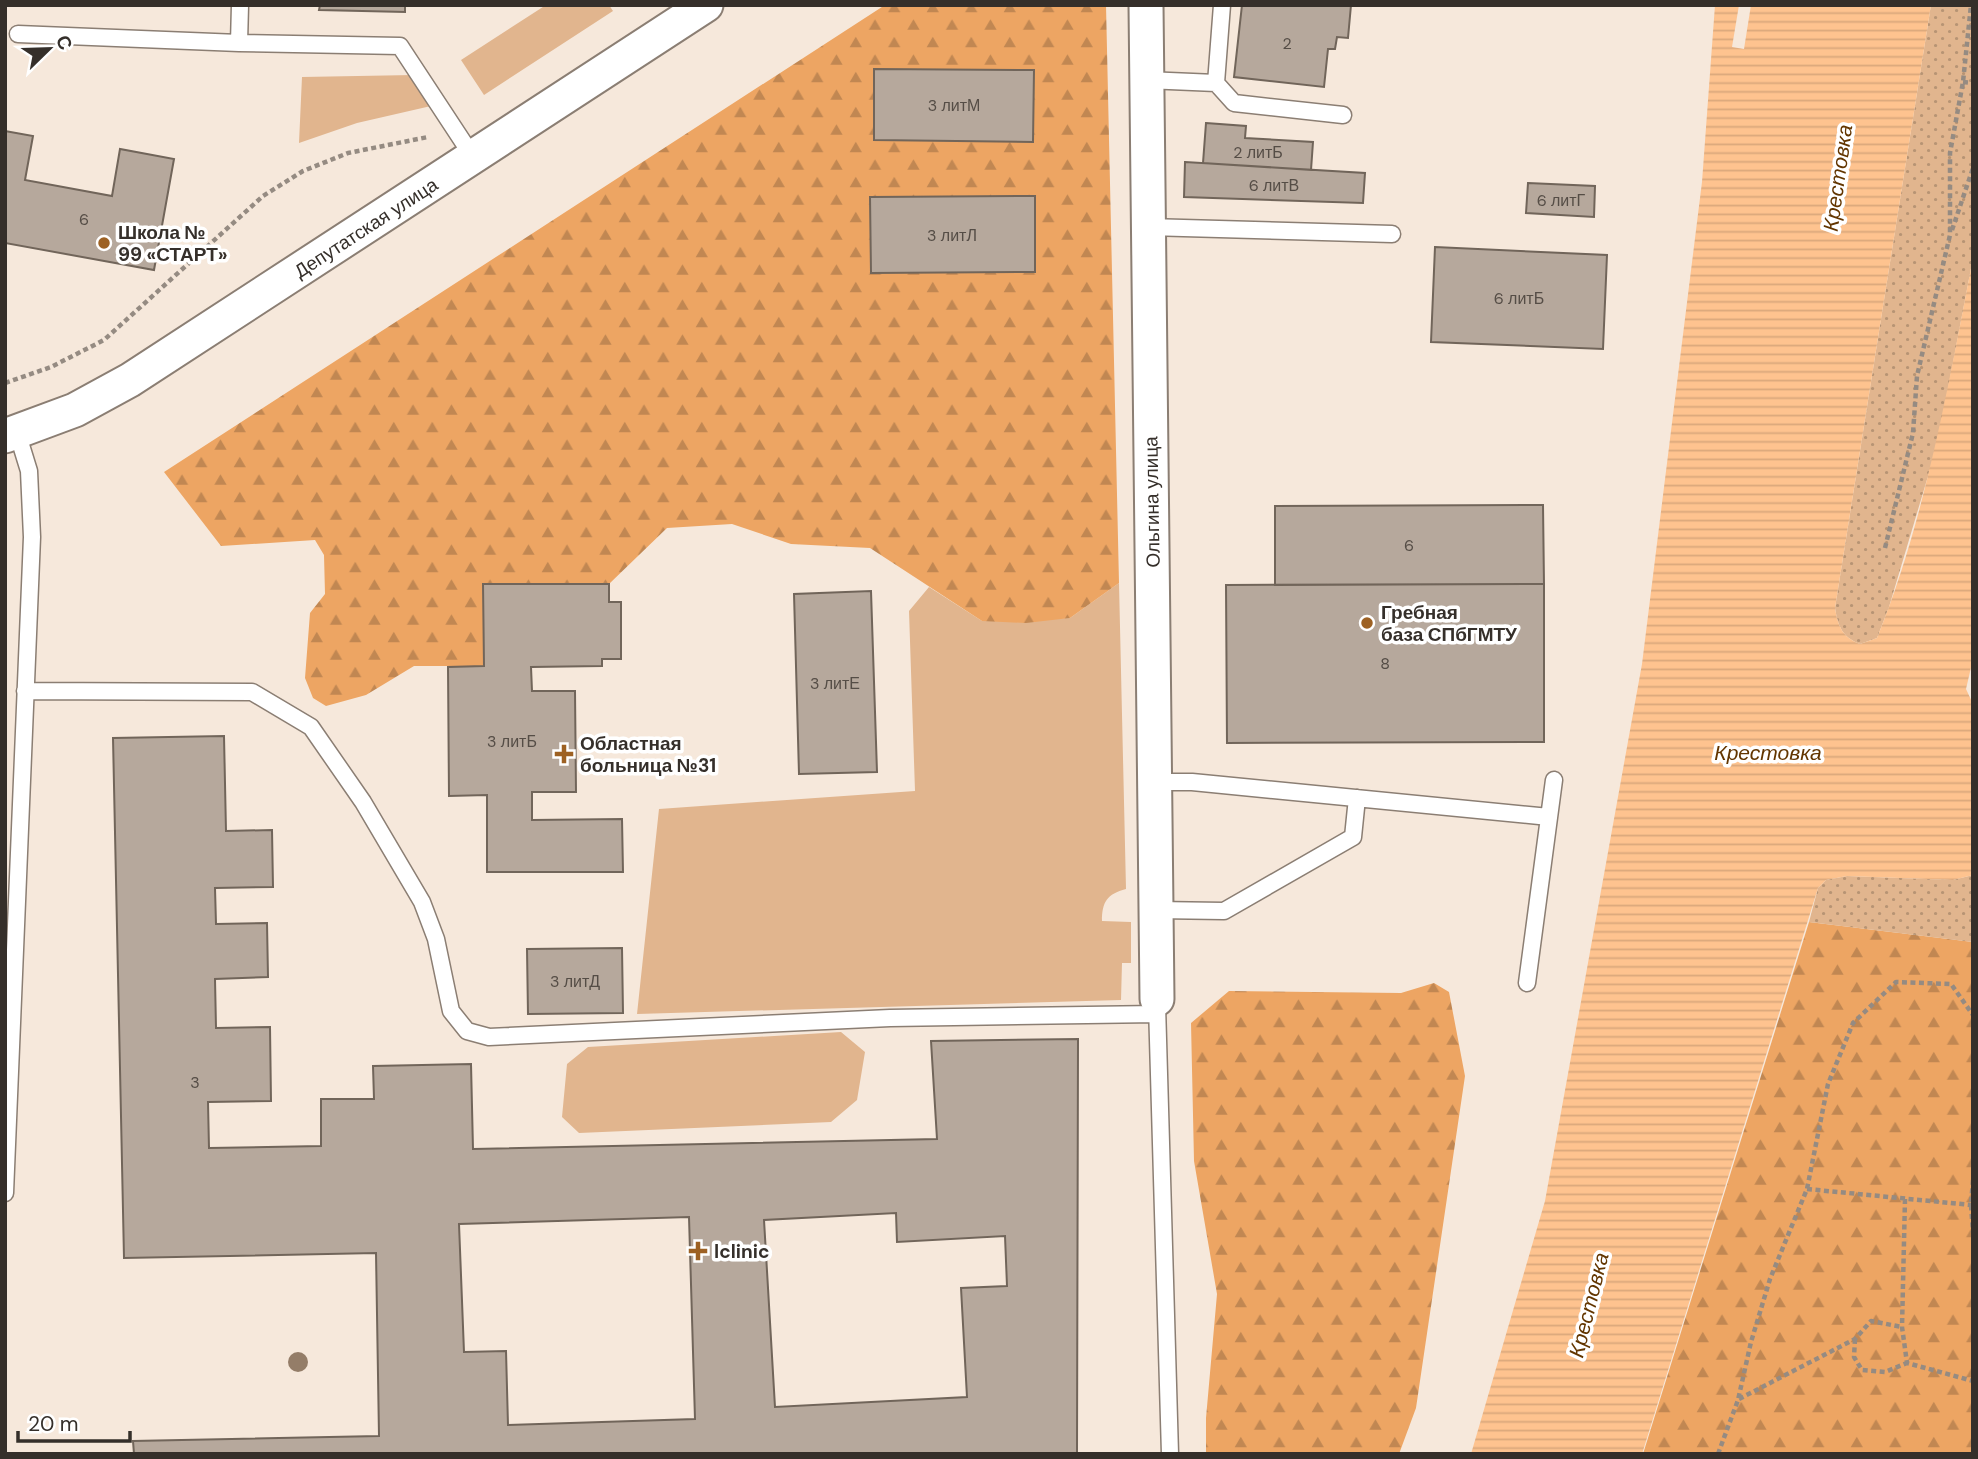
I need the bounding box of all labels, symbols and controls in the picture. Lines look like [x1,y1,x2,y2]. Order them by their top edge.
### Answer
north arrow [14,14,84,84]
text: С [50,31,78,54]
house number: 2 [1282,33,1292,54]
house number: 3 литМ [928,95,980,116]
water label: Крестовка [1817,123,1859,233]
house number: 2 литБ [1233,142,1283,163]
street label: Депутатская улица [289,172,443,284]
house number: 6 литВ [1249,175,1299,196]
house number: 6 литГ [1537,190,1586,211]
house number: 6 [79,209,89,230]
place label: Школа № 99 «СТАРТ» [118,220,228,267]
house number: 3 литЛ [927,225,977,246]
marker: Школа № 99 «СТАРТ» [96,235,112,251]
house number: 6 литБ [1494,288,1544,309]
street label: Ольгина улица [1138,436,1166,568]
house number: 6 [1404,535,1414,556]
place label: Гребная база СПбГМТУ [1381,600,1517,647]
marker: Гребная база СПбГМТУ [1359,615,1375,631]
house number: 8 [1380,653,1390,674]
house number: 3 литЕ [810,673,860,694]
house number: 3 литБ [487,731,537,752]
place label: Областная больница №31 [580,731,716,778]
water label: Крестовка [1714,739,1822,767]
marker: Областная больница №31 [554,744,574,764]
house number: 3 литД [550,971,600,992]
house number: 3 [190,1072,200,1093]
place label: Iclinic [714,1239,769,1264]
marker: Iclinic [688,1241,708,1261]
water label: Крестовка [1562,1249,1616,1361]
scale bar [18,1400,130,1444]
text: 20 m [28,1410,79,1438]

